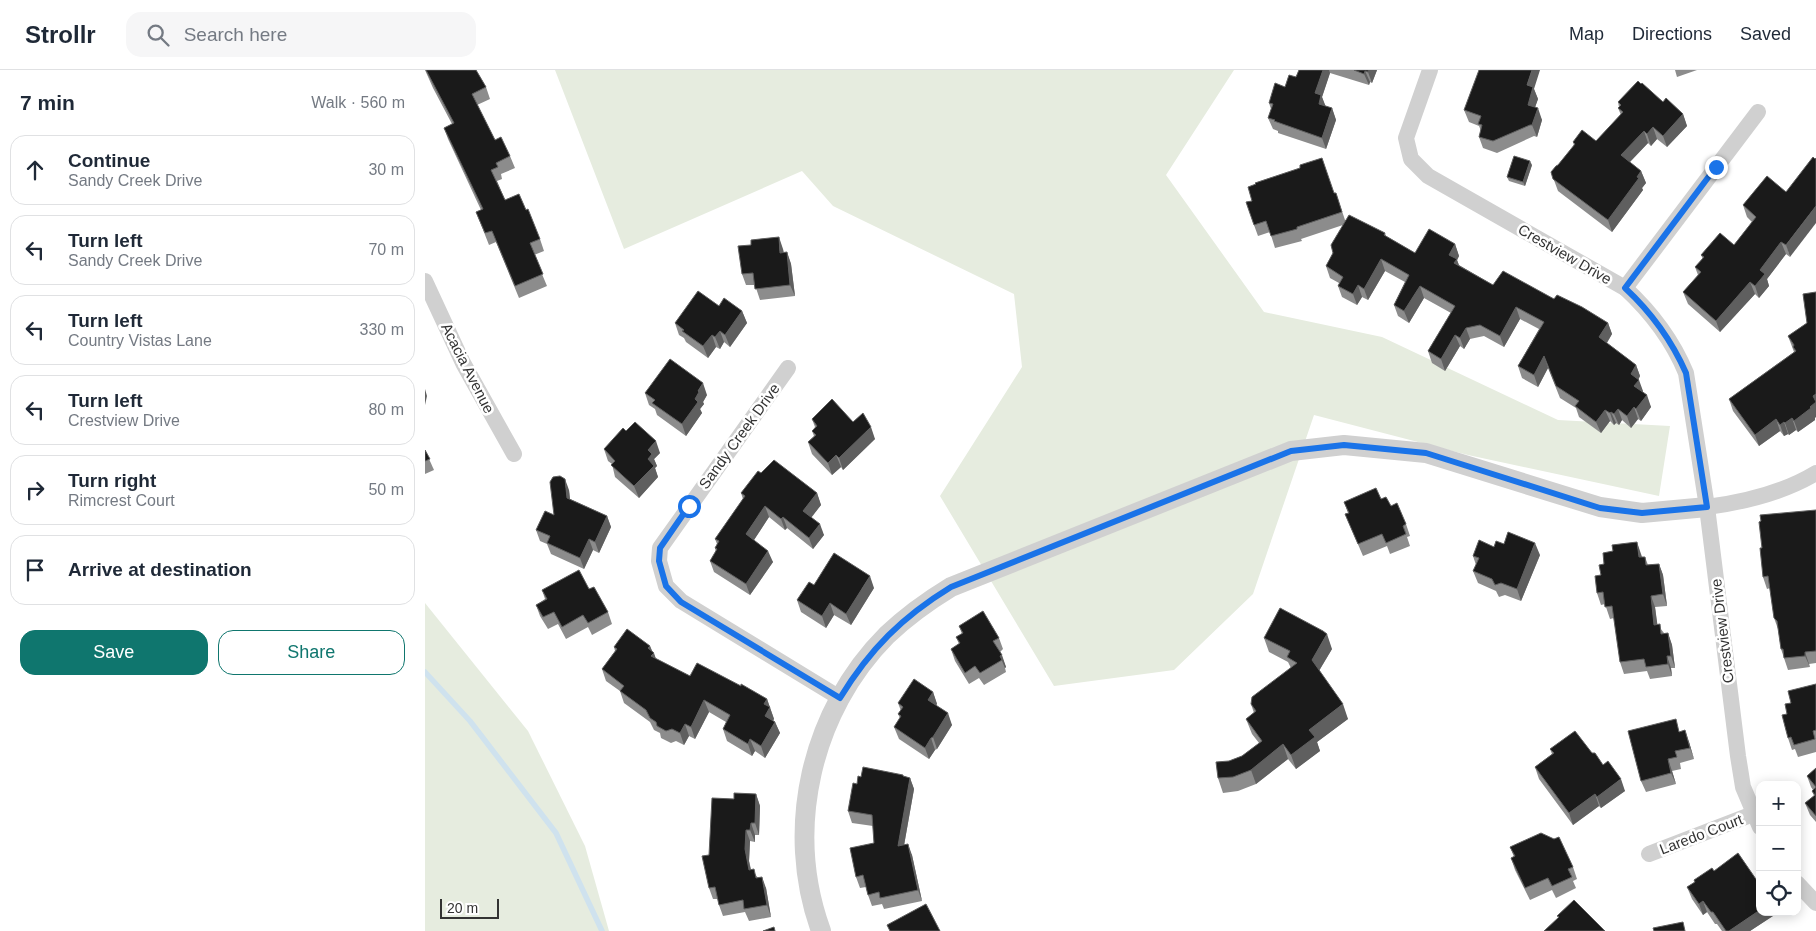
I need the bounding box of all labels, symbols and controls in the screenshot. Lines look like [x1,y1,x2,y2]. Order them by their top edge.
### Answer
search box [126,12,476,57]
text: Strollr [25,21,96,48]
icon: search [144,21,172,49]
text: Search here [184,24,287,45]
text: Map [1569,24,1604,44]
text: Directions [1632,24,1712,44]
text: Saved [1740,24,1791,44]
text: 7 min [20,91,75,114]
text: Walk · 560 m [311,94,405,111]
text: Continue [68,150,150,171]
icon: ahead [21,156,49,184]
route end [1705,156,1728,179]
text: 30 m [368,161,404,178]
text: Sandy Creek Drive [68,172,202,189]
street label: Crestview Drive [1515,220,1615,288]
text: Turn left [68,230,143,251]
icon: left [21,236,49,264]
text: 70 m [368,241,404,258]
text: Sandy Creek Drive [68,252,202,269]
text: Turn left [68,310,143,331]
icon: left [21,316,49,344]
street label: Acacia Avenue [438,320,498,416]
text: 330 m [360,321,404,338]
text: Country Vistas Lane [68,332,212,349]
street label: Sandy Creek Drive [695,380,783,492]
text: Turn left [68,390,143,411]
icon: left [21,396,49,424]
text: 80 m [368,401,404,418]
text: Crestview Drive [68,412,180,429]
text: Turn right [68,470,156,491]
icon: right [21,476,49,504]
text: 50 m [368,481,404,498]
text: Rimcrest Court [68,492,175,509]
route start [678,495,701,518]
icon: arrive [21,556,49,584]
text: Arrive at destination [68,559,252,580]
street label: Crestview Drive [1707,578,1737,684]
button: Save [20,630,208,675]
button: Share [218,630,405,675]
map controls [1756,781,1801,916]
button: + [1756,781,1801,826]
street label: Laredo Court [1657,810,1746,858]
button: − [1756,826,1801,871]
button: locate [1756,871,1801,916]
scale bar [440,896,499,919]
text: 20 m [447,900,478,916]

